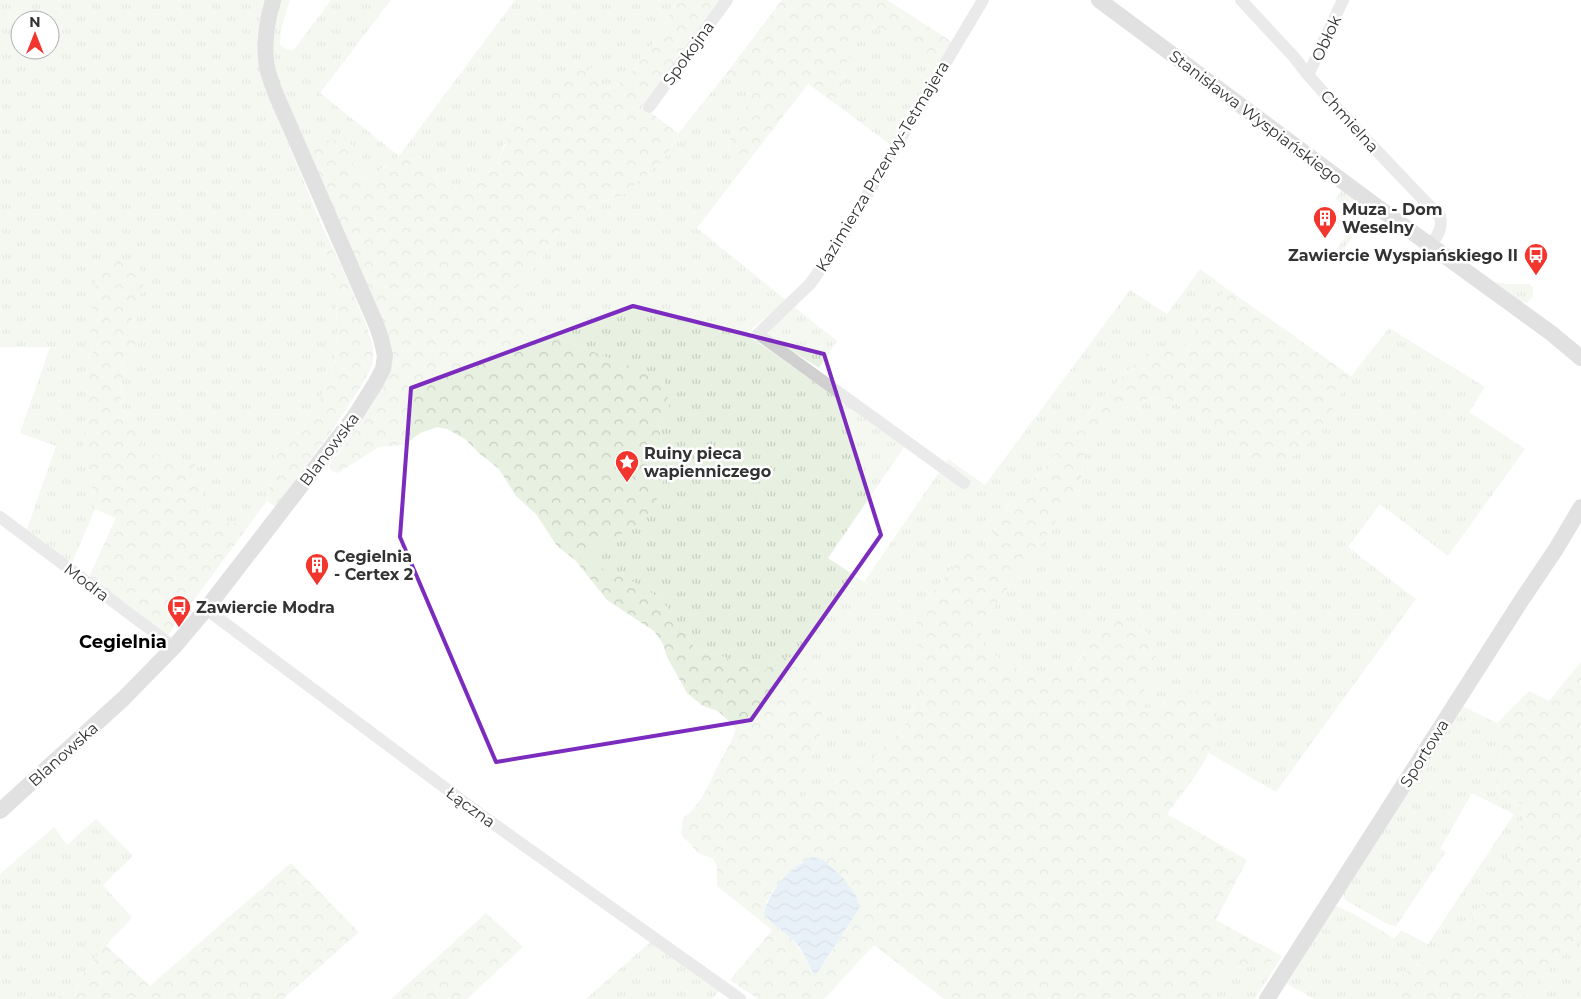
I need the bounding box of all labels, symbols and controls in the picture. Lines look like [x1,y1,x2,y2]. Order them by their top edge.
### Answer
north arrow [10,10,60,60]
street label: Obłok [1308,12,1345,64]
text: N [29,13,41,31]
street label: Spokojna [659,18,718,89]
street label: Stanisława Wyspiańskiego [1166,46,1346,189]
street label: Kazimierza Przerwy-Tetmajera [812,58,953,275]
street label: Chmielna [1317,86,1383,157]
place label: Muza - Dom Weselny [1342,200,1443,237]
building icon: Muza - Dom Weselny [1312,205,1338,239]
bus stop icon: Zawiercie Wyspiańskiego II [1523,242,1549,276]
place label: Zawiercie Wyspiańskiego II [1288,246,1518,265]
street label: Blanowska [296,409,363,490]
place label: Ruiny pieca wapienniczego [644,444,771,481]
place icon: Ruiny pieca wapienniczego [614,449,640,483]
place label: Cegielnia - Certex 2 [334,547,413,584]
building icon: Cegielnia - Certex 2 [304,552,330,586]
street label: Modra [60,559,113,605]
bus stop icon: Zawiercie Modra [166,594,192,628]
place label: Zawiercie Modra [196,598,335,617]
district label: Cegielnia [79,631,167,653]
street label: Sportowa [1396,716,1453,791]
street label: Blanowska [25,718,102,791]
street label: Łączna [442,783,499,832]

